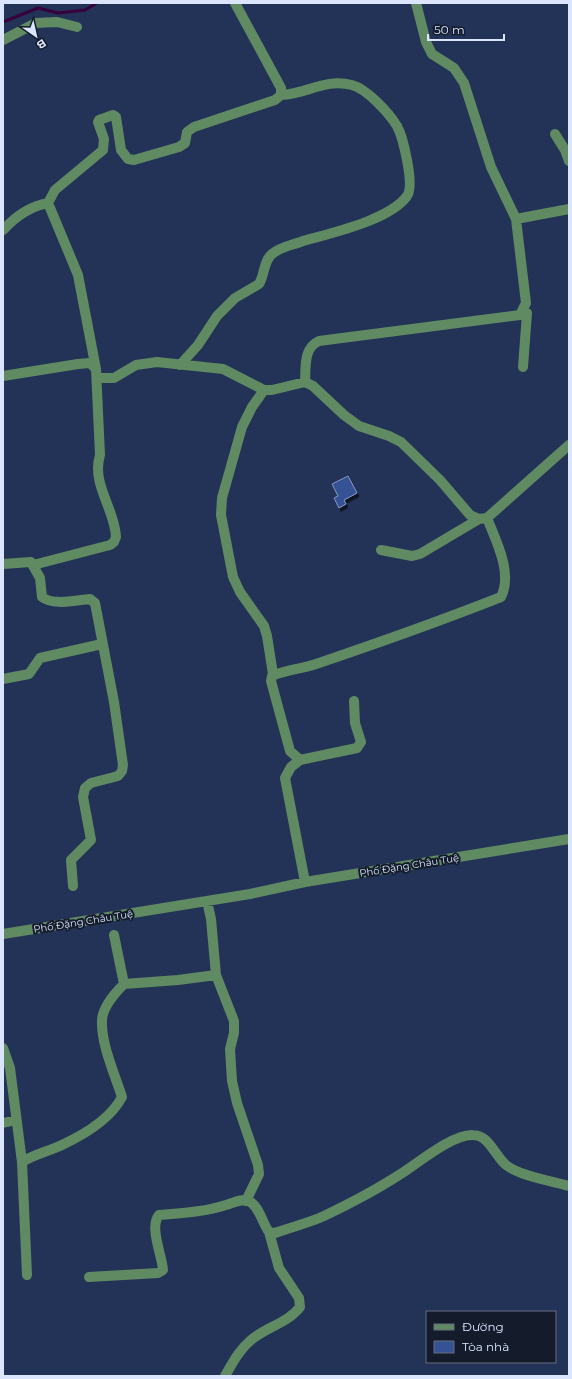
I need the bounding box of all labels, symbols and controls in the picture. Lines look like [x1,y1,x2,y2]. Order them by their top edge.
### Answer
north arrow [16,16,56,56]
scale bar [428,16,504,42]
text: 50 m [434,22,465,37]
text: B [34,36,49,52]
street label: Phố Đặng Châu Tuệ [358,851,460,880]
street label: Phố Đặng Châu Tuệ [32,907,134,936]
legend [426,1311,556,1363]
text: Đường [462,1319,504,1334]
text: Tòa nhà [462,1339,509,1354]

